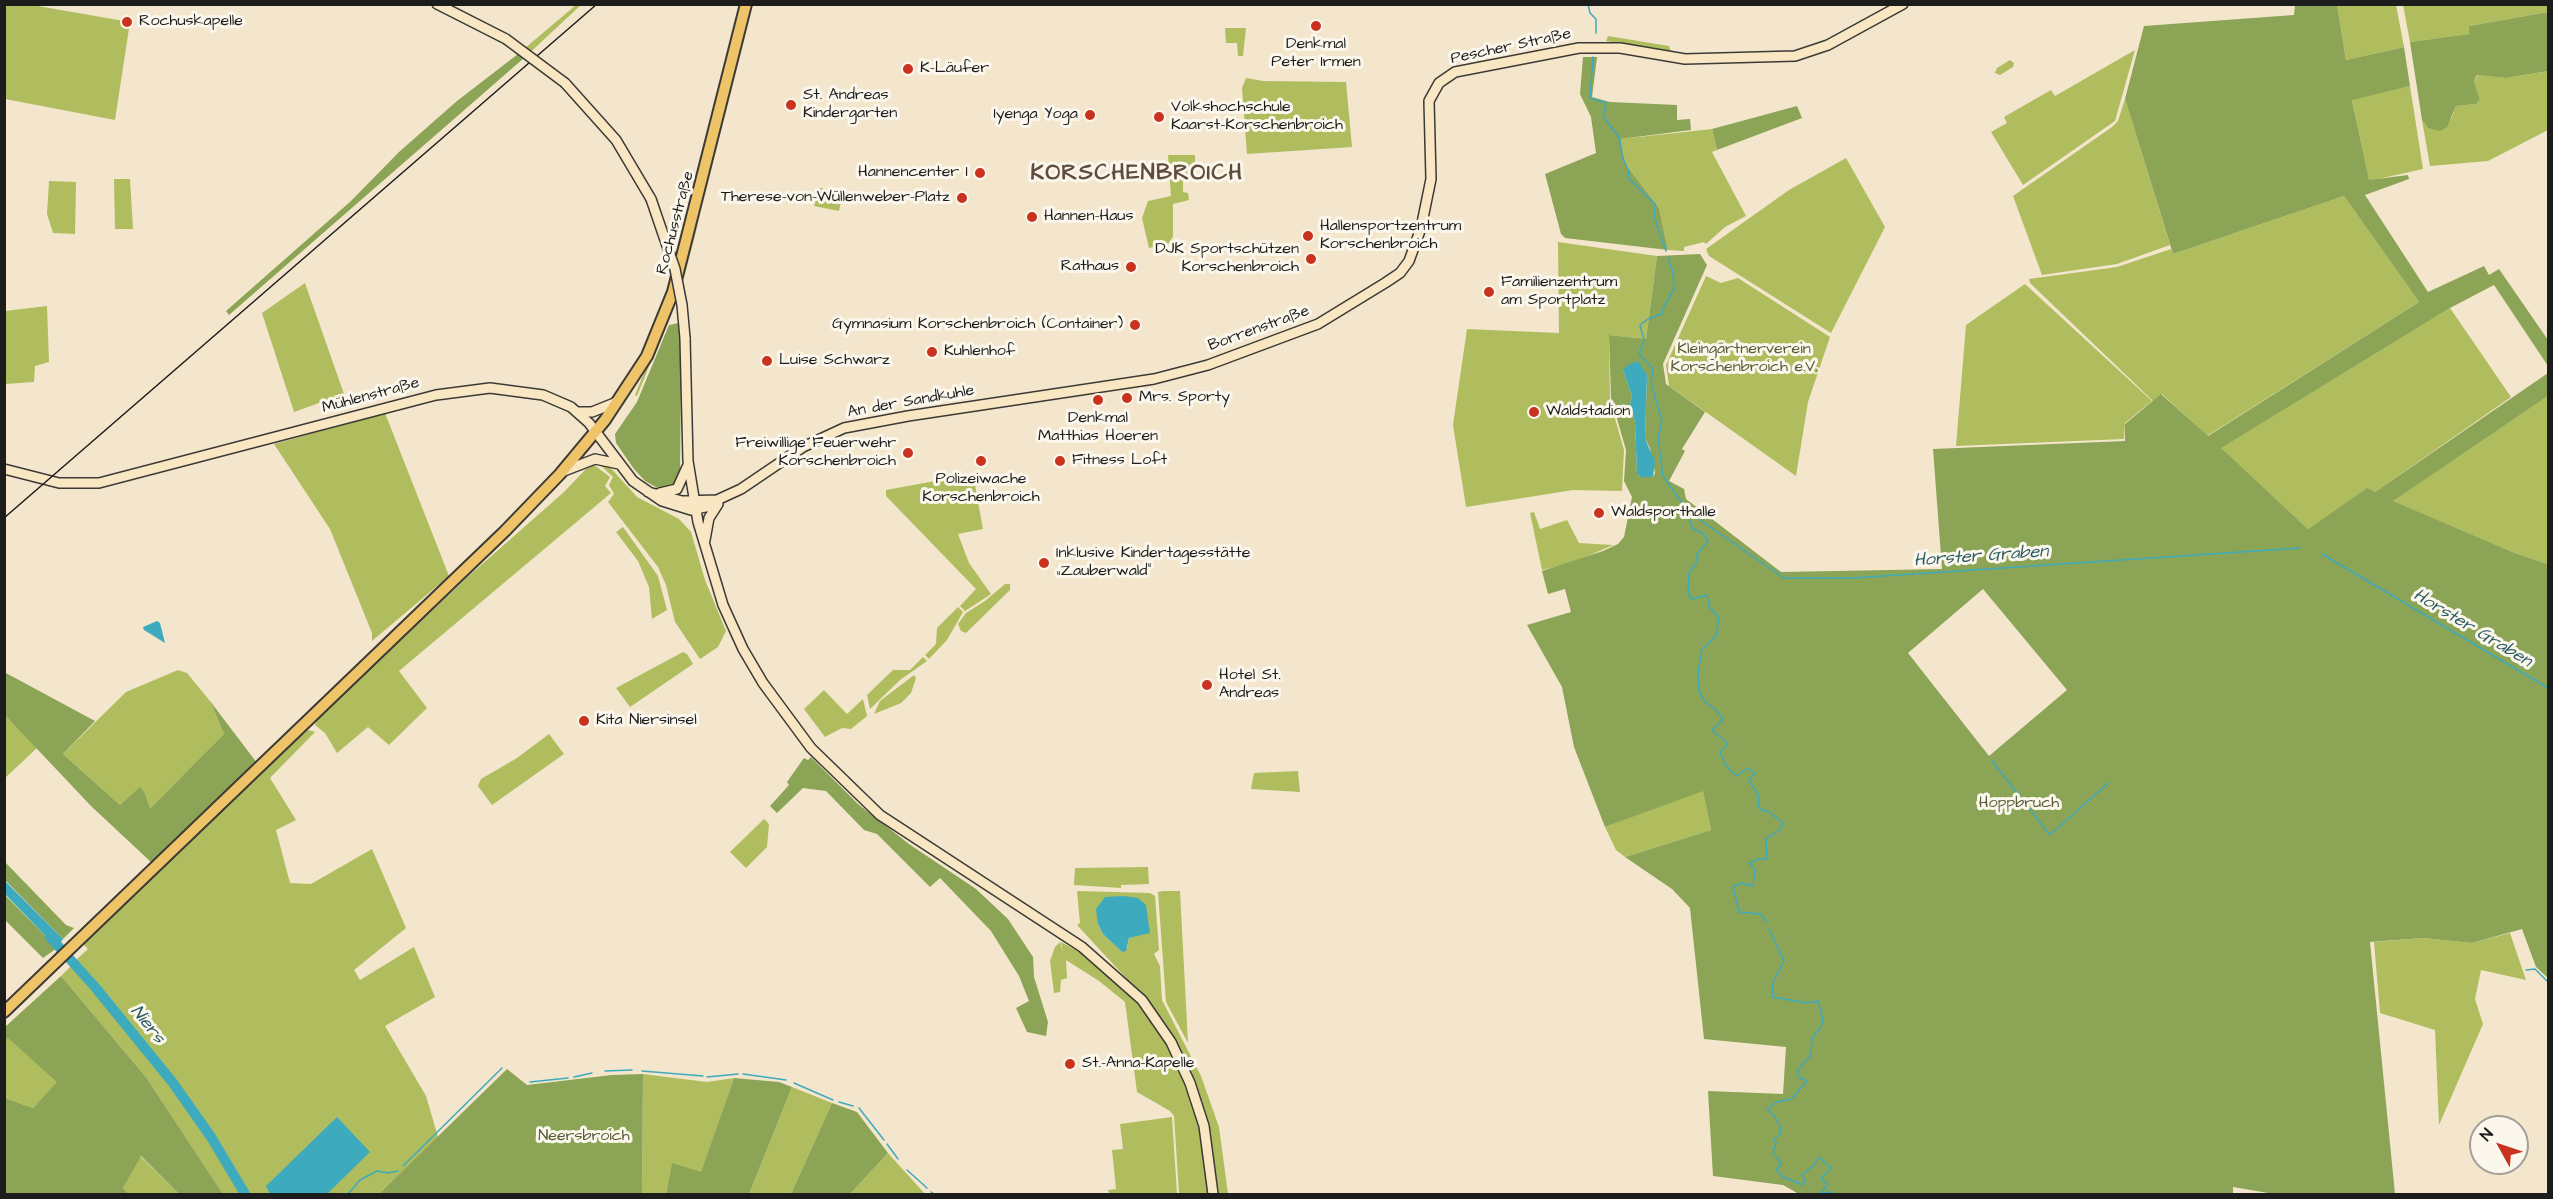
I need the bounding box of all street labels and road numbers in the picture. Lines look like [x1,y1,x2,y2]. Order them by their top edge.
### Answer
street label: Pescher Straße [1449,25,1573,69]
street label: Rochusstraße [653,169,699,277]
street label: Borrenstraße [1206,302,1312,356]
street label: Mühlenstraße [320,374,422,418]
street label: An der Sandkuhle [846,381,976,423]

